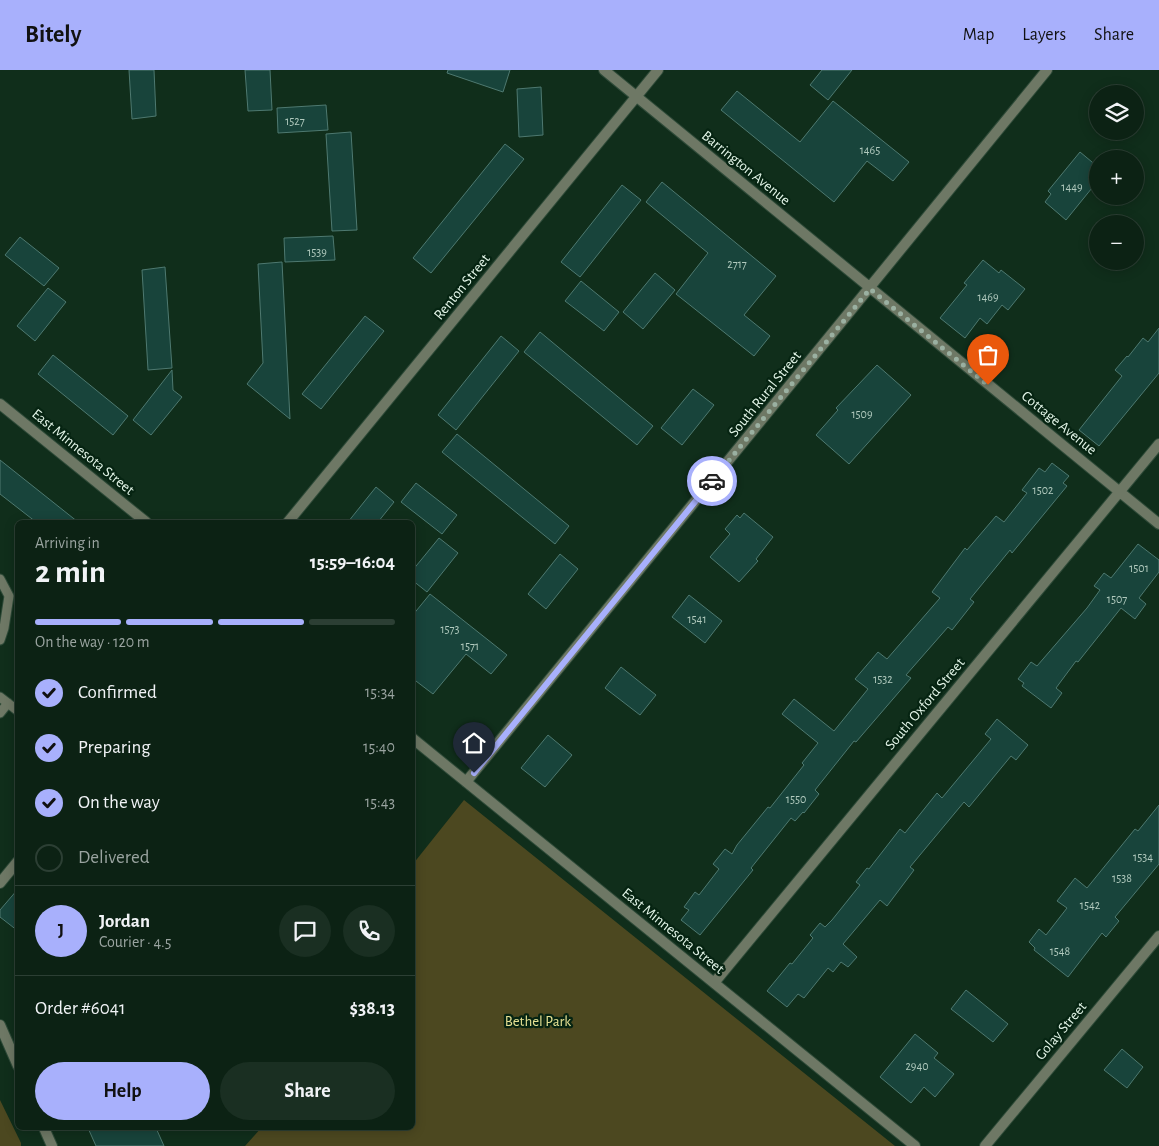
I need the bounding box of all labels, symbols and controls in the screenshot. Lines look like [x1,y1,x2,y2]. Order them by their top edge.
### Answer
text: Bitely [25,23,81,47]
text: Map [963,26,994,44]
text: Layers [1022,26,1066,44]
text: Share [1094,26,1134,44]
map controls [1089,85,1144,270]
button: layers [1089,85,1144,140]
house number: 1527 [285,115,305,127]
street label: Barrington Avenue [699,128,793,208]
house number: 1465 [860,144,880,156]
button: + [1089,150,1144,205]
house number: 1449 [1061,181,1083,193]
button: − [1089,215,1144,270]
house number: 1539 [307,246,327,258]
street label: Renton Street [431,251,493,323]
house number: 2717 [727,258,747,270]
house number: 1469 [977,291,999,303]
pin [967,334,1009,385]
icon: bag [974,341,1002,369]
street label: South Rural Street [726,348,804,440]
street label: Cottage Avenue [1019,388,1099,458]
street label: East Minnesota Street [29,406,137,498]
house number: 1509 [851,408,873,420]
courier [687,456,737,506]
icon: car [698,467,726,495]
house number: 1502 [1033,484,1054,496]
text: Arriving in [35,535,100,551]
text: 15:59–16:04 [310,553,395,572]
text: 2 min [35,556,106,588]
house number: 1501 [1129,562,1149,574]
house number: 1507 [1107,593,1127,605]
house number: 1541 [687,613,707,625]
house number: 1573 [440,623,460,635]
text: On the way · 120 m [35,634,150,650]
house number: 1571 [461,640,479,652]
street label: South Oxford Street [882,655,968,753]
house number: 1532 [873,673,893,685]
icon: check [35,679,63,707]
text: Confirmed [78,683,157,702]
text: 15:34 [365,684,395,700]
pin [453,722,495,773]
icon: home [460,729,488,757]
icon: check [35,734,63,762]
text: Preparing [78,738,151,757]
text: 15:40 [363,739,395,755]
icon: check [35,789,63,817]
text: On the way [78,793,160,812]
house number: 1550 [786,793,806,805]
text: 15:43 [365,794,395,810]
text: Delivered [78,848,150,867]
house number: 1534 [1133,851,1153,863]
house number: 1538 [1112,872,1132,884]
street label: East Minnesota Street [619,885,727,977]
house number: 1542 [1080,899,1101,911]
button: chat [279,905,331,957]
button: phone [343,905,395,957]
text: Jordan [99,912,150,931]
text: J [58,921,64,940]
text: Courier · 4.5 [99,934,171,950]
house number: 1548 [1050,945,1071,957]
text: Order #6041 [35,999,126,1018]
text: $38.13 [350,999,395,1018]
street label: Golay Street [1033,999,1090,1063]
park label: Bethel Park [505,1014,571,1029]
house number: 2940 [905,1060,929,1072]
button: Help [35,1062,210,1120]
button: Share [220,1062,395,1120]

